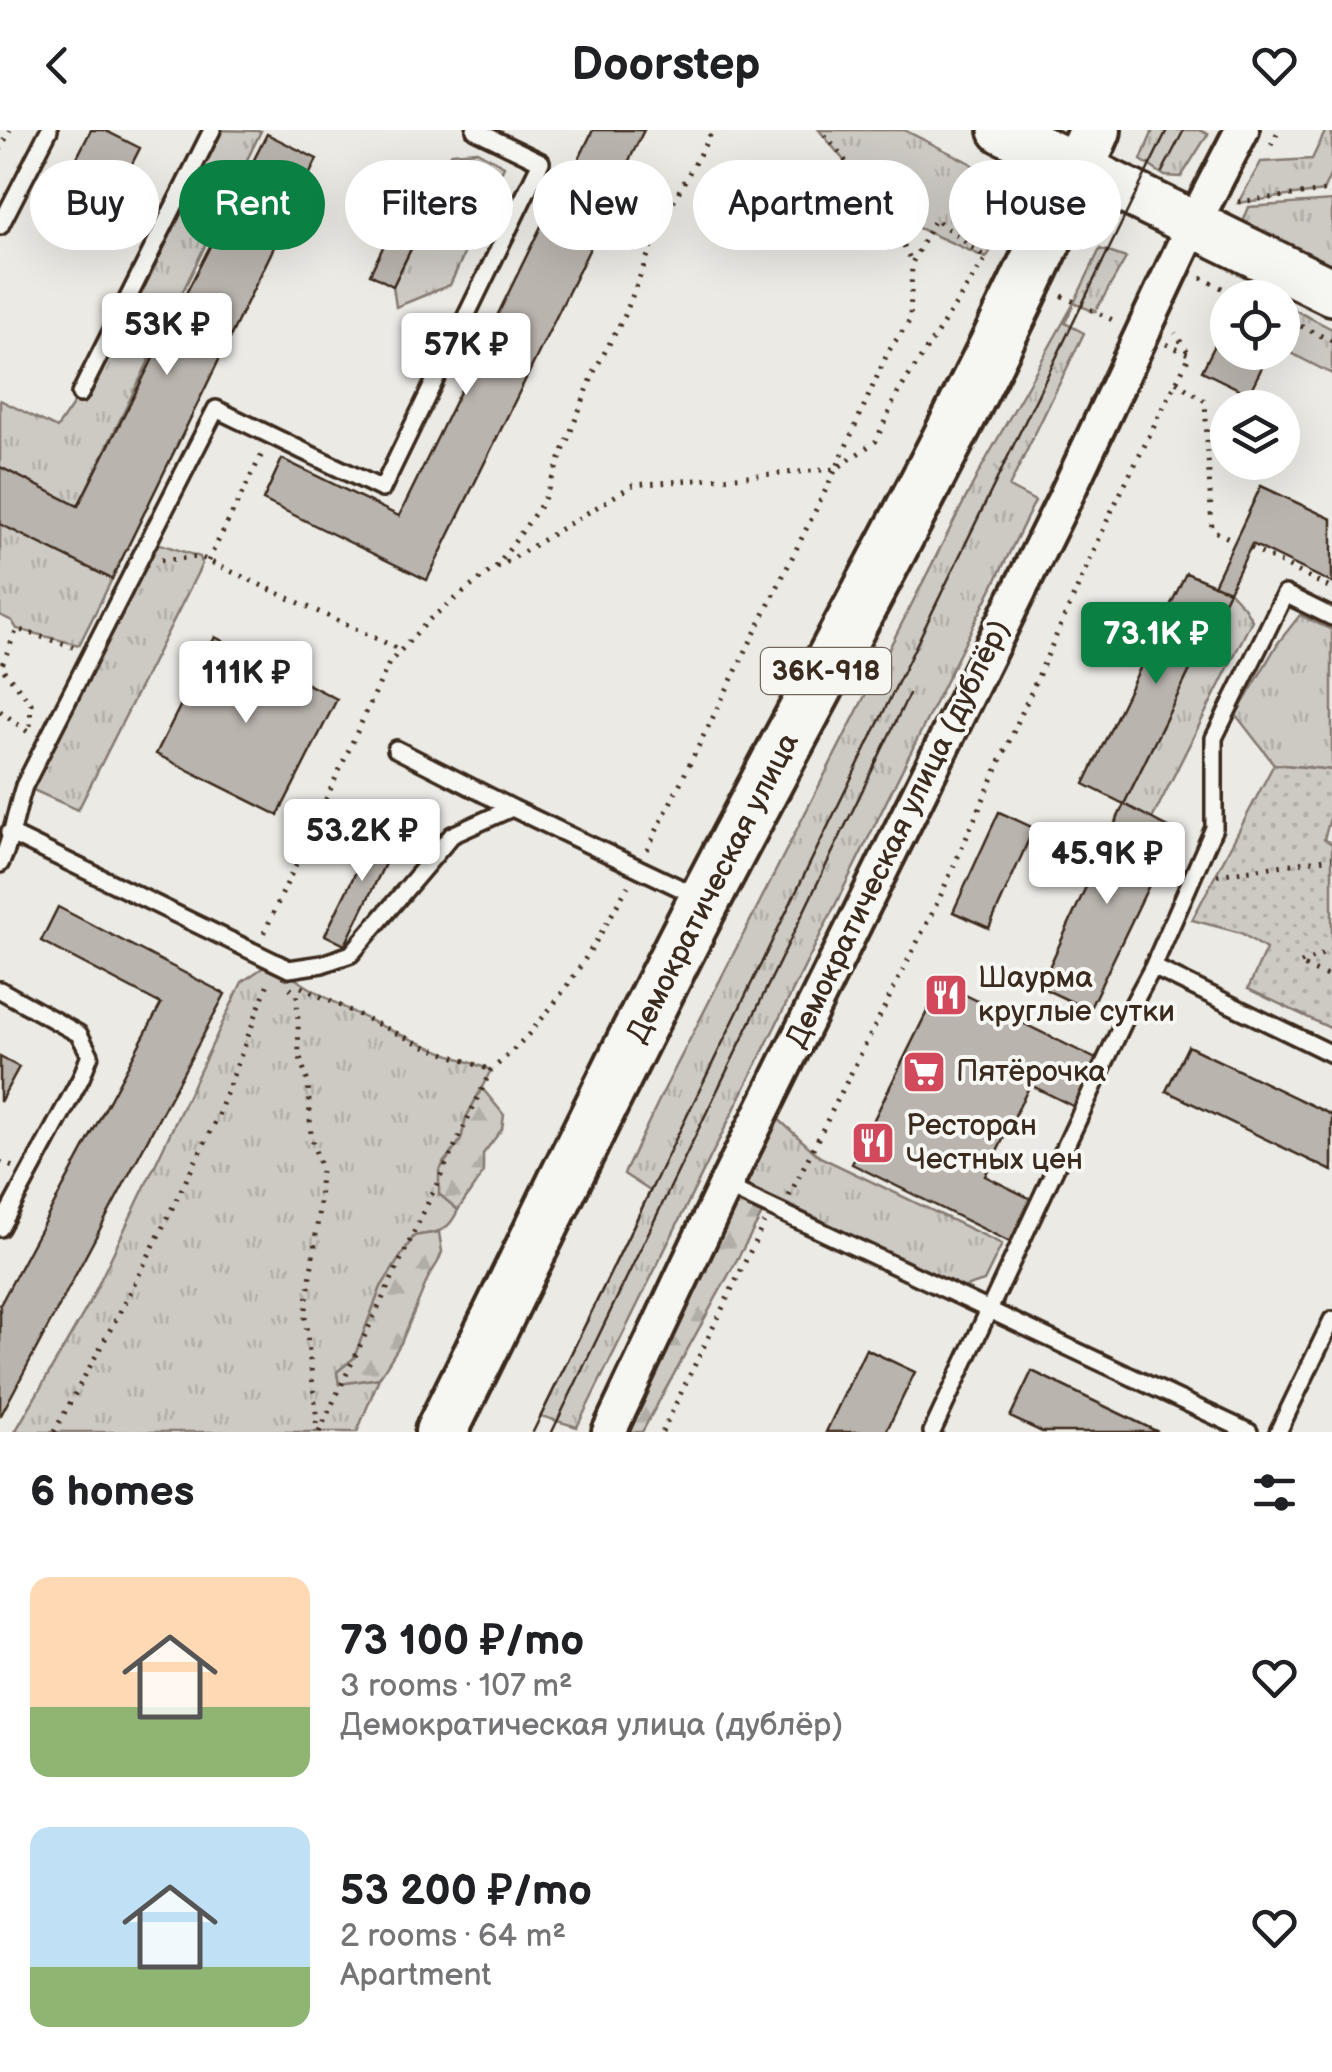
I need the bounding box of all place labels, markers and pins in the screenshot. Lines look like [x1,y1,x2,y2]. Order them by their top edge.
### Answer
pin: 53K ₽ [97,293,237,378]
pin: 57K ₽ [396,313,536,398]
pin: 73.1K ₽ [1064,602,1248,687]
pin: 111K ₽ [165,641,327,726]
pin: 53.2K ₽ [270,799,454,884]
pin: 45.9K ₽ [1015,822,1199,907]
place label: Шаурма круглые сутки [978,960,1175,1030]
restaurant icon: Шаурма круглые сутки [923,972,969,1018]
supermarket icon: Пятёрочка [901,1049,947,1095]
place label: Пятёрочка [956,1054,1107,1090]
place label: Ресторан Честных цен [906,1108,1083,1178]
restaurant icon: Ресторан Честных цен [850,1120,896,1166]

